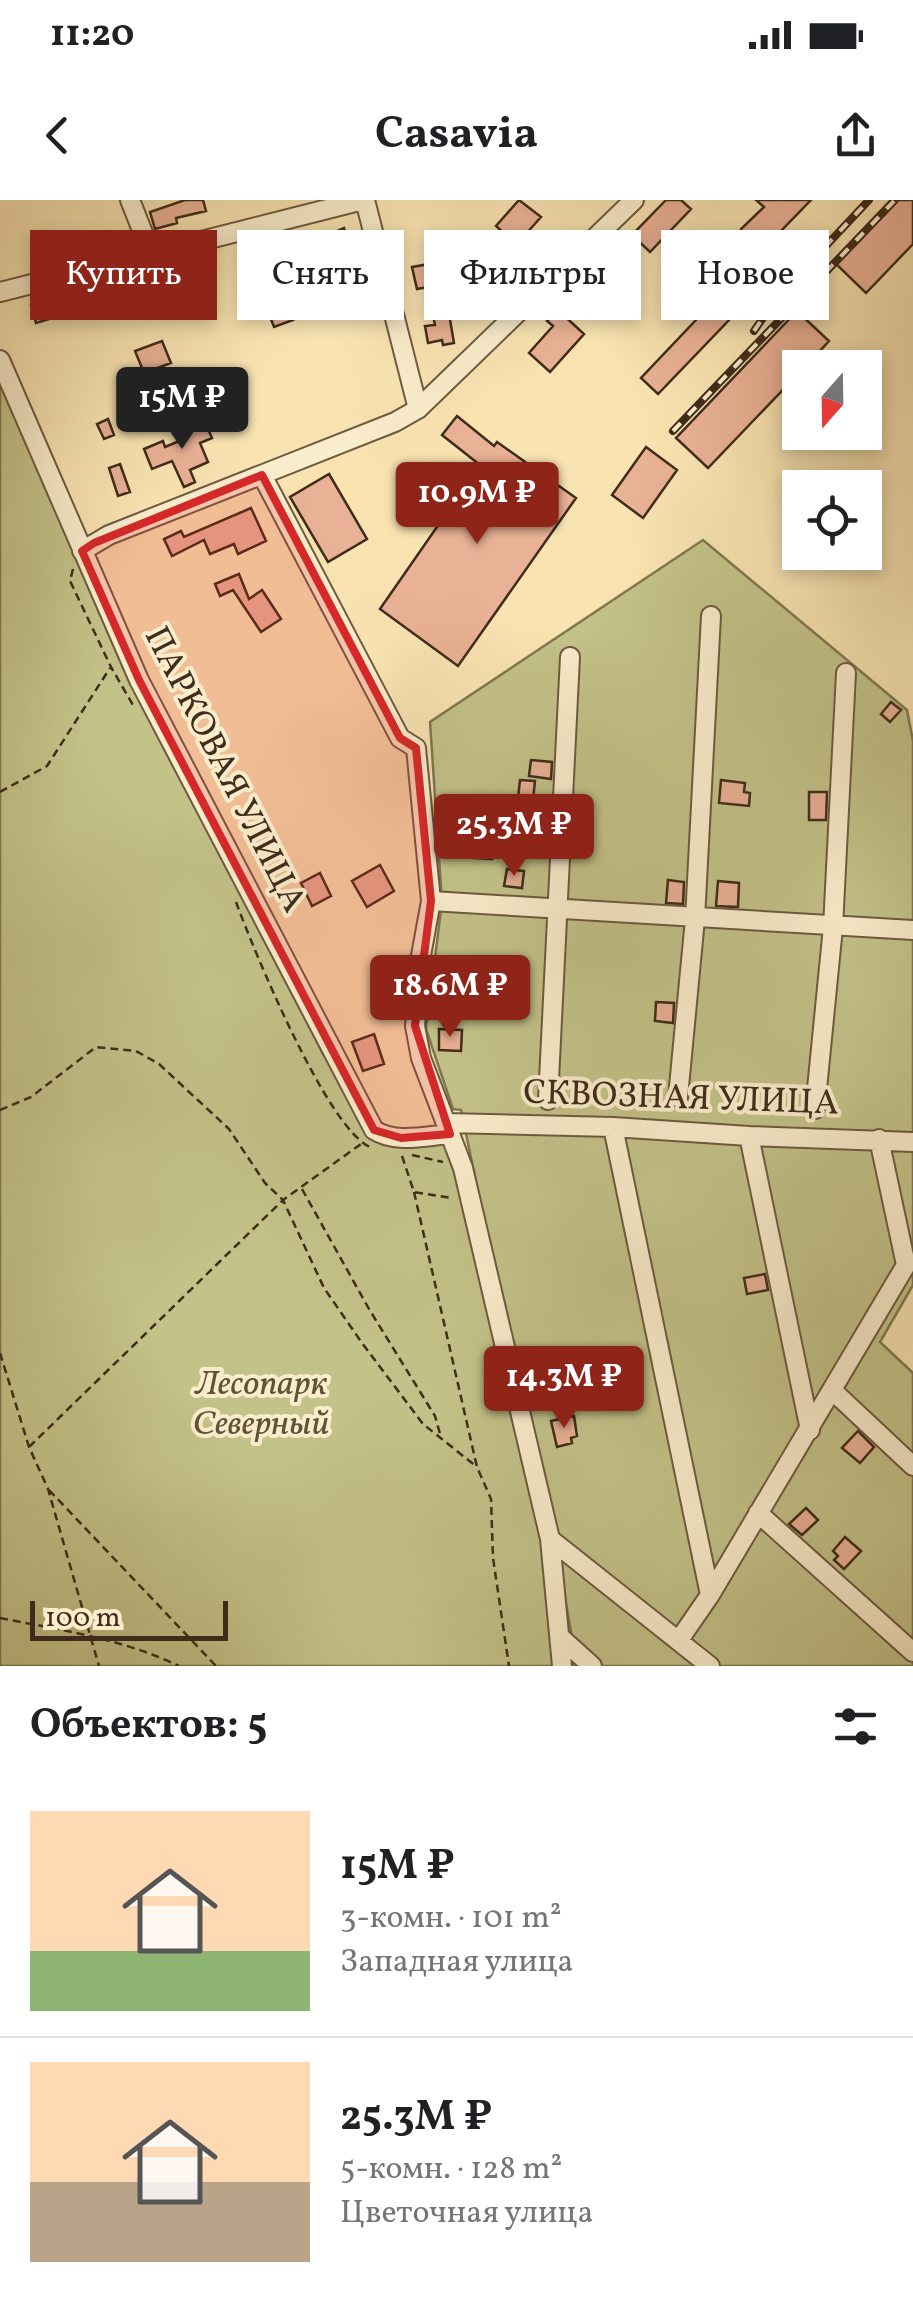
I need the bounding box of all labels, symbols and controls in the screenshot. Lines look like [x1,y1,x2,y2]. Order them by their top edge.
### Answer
text: 11:20 [50,9,134,62]
text: Casavia [375,104,538,167]
icon: back [30,108,85,163]
icon: share [828,108,883,163]
chip: Купить [30,230,217,320]
chip: Снять [237,230,404,320]
chip: Фильтры [424,230,641,320]
chip: Новое [661,230,829,320]
north arrow [782,350,882,450]
map controls [782,350,882,570]
pin: 15M ₽ [112,367,252,452]
text: 15M ₽ [138,377,226,421]
pin: 10.9M ₽ [385,462,569,547]
button: locate [782,470,882,570]
text: 10.9M ₽ [418,472,536,516]
street label: ПАРКОВАЯ УЛИЦА [131,619,317,921]
pin: 25.3M ₽ [422,794,606,879]
text: 25.3M ₽ [456,804,572,848]
pin: 18.6M ₽ [358,955,542,1040]
text: 18.6M ₽ [392,965,508,1009]
street label: СКВОЗНАЯ УЛИЦА [522,1070,840,1128]
pin: 14.3M ₽ [472,1346,656,1431]
text: 14.3M ₽ [506,1356,622,1400]
park label: Лесопарк Северный [193,1361,329,1449]
scale bar [30,1596,228,1640]
text: 100 m [45,1599,120,1638]
text: Объектов: 5 [30,1697,267,1756]
icon: filters [828,1699,883,1754]
text: 15M ₽ [340,1838,455,1897]
icon: home [110,1851,230,1971]
text: 3-комн. · 101 m² [340,1897,562,1941]
text: Западная улица [340,1941,573,1985]
text: 25.3M ₽ [340,2089,492,2148]
icon: home [110,2102,230,2222]
text: 5-комн. · 128 m² [340,2148,562,2192]
text: Цветочная улица [340,2192,593,2236]

